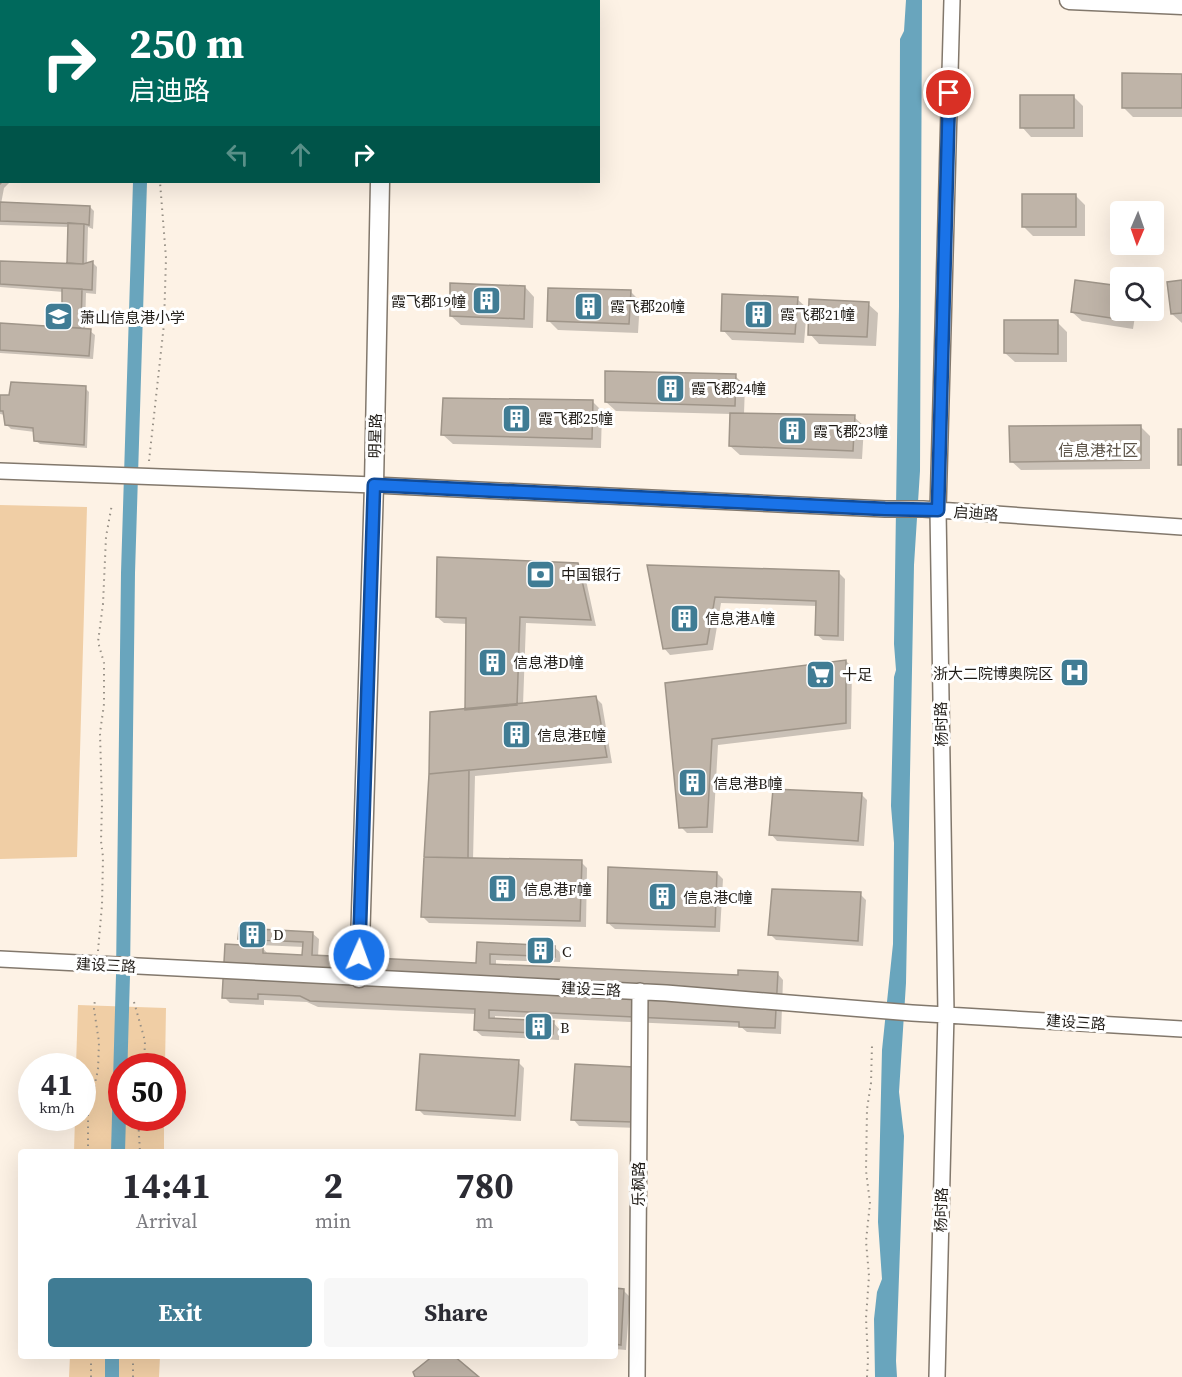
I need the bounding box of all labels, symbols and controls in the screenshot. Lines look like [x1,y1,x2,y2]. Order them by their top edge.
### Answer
text: 250 m [129,14,244,72]
icon: right [30,24,108,102]
pin [923,67,974,118]
text: 启迪路 [129,72,210,109]
icon: arrive [932,76,965,109]
icon: left [221,138,254,171]
icon: ahead [284,138,317,171]
icon: right [347,138,380,171]
north arrow [1110,201,1164,255]
map controls [1110,201,1164,321]
button: search [1110,267,1164,321]
building icon: 霞飞郡19幢 [471,285,503,317]
building icon: 霞飞郡20幢 [573,290,605,322]
place label: 霞飞郡19幢 [391,291,466,312]
place label: 霞飞郡20幢 [610,296,685,317]
building icon: 霞飞郡21幢 [743,298,775,330]
school or university icon: 萧山信息港小学 [43,301,75,333]
place label: 霞飞郡21幢 [780,304,855,325]
place label: 萧山信息港小学 [80,307,185,328]
building icon: 霞飞郡24幢 [654,372,686,404]
place label: 霞飞郡24幢 [691,378,766,399]
building icon: 霞飞郡25幢 [501,402,533,434]
place label: 霞飞郡25幢 [538,408,613,429]
street label: 明星路 [364,413,386,459]
building icon: 霞飞郡23幢 [776,415,808,447]
place label: 霞飞郡23幢 [813,421,888,442]
district label: 信息港社区 [1058,439,1138,461]
street label: 启迪路 [953,501,999,525]
bank icon: 中国银行 [524,558,556,590]
place label: 中国银行 [561,564,621,585]
building icon: 信息港A幢 [668,602,700,634]
place label: 信息港A幢 [705,608,775,629]
building icon: 信息港D幢 [476,646,508,678]
place label: 信息港D幢 [513,652,584,673]
hospital icon: 浙大二院博奥院区 [1058,657,1090,689]
supermarket icon: 十足 [805,658,837,690]
place label: 浙大二院博奥院区 [933,663,1053,684]
place label: 十足 [842,664,872,685]
street label: 杨时路 [930,701,952,747]
building icon: 信息港E幢 [500,719,532,751]
place label: 信息港E幢 [537,725,606,746]
building icon: 信息港B幢 [676,767,708,799]
place label: 信息港B幢 [713,773,782,794]
building icon: 信息港F幢 [486,873,518,905]
place label: 信息港F幢 [523,879,592,900]
building icon: 信息港C幢 [646,881,678,913]
place label: 信息港C幢 [683,887,752,908]
building icon: D [236,918,268,950]
position arrow [327,923,391,987]
place label: D [273,924,284,945]
building icon: C [525,935,557,967]
place label: C [562,941,571,962]
street label: 建设三路 [75,953,137,977]
street label: 建设三路 [560,977,622,1001]
street label: 建设三路 [1045,1009,1107,1035]
building icon: B [523,1011,555,1043]
place label: B [560,1017,569,1038]
speed limit sign: 50 [108,1053,186,1131]
text: 41 [41,1064,73,1105]
text: km/h [39,1097,75,1118]
text: 14:41 [122,1161,211,1210]
text: 2 [323,1161,343,1210]
text: 780 [455,1161,514,1210]
street label: 乐枫路 [628,1161,649,1207]
street label: 杨时路 [930,1187,952,1233]
text: Arrival [136,1207,197,1235]
text: min [315,1207,351,1235]
text: m [476,1207,494,1235]
button: Exit [48,1278,312,1347]
button: Share [324,1278,588,1347]

